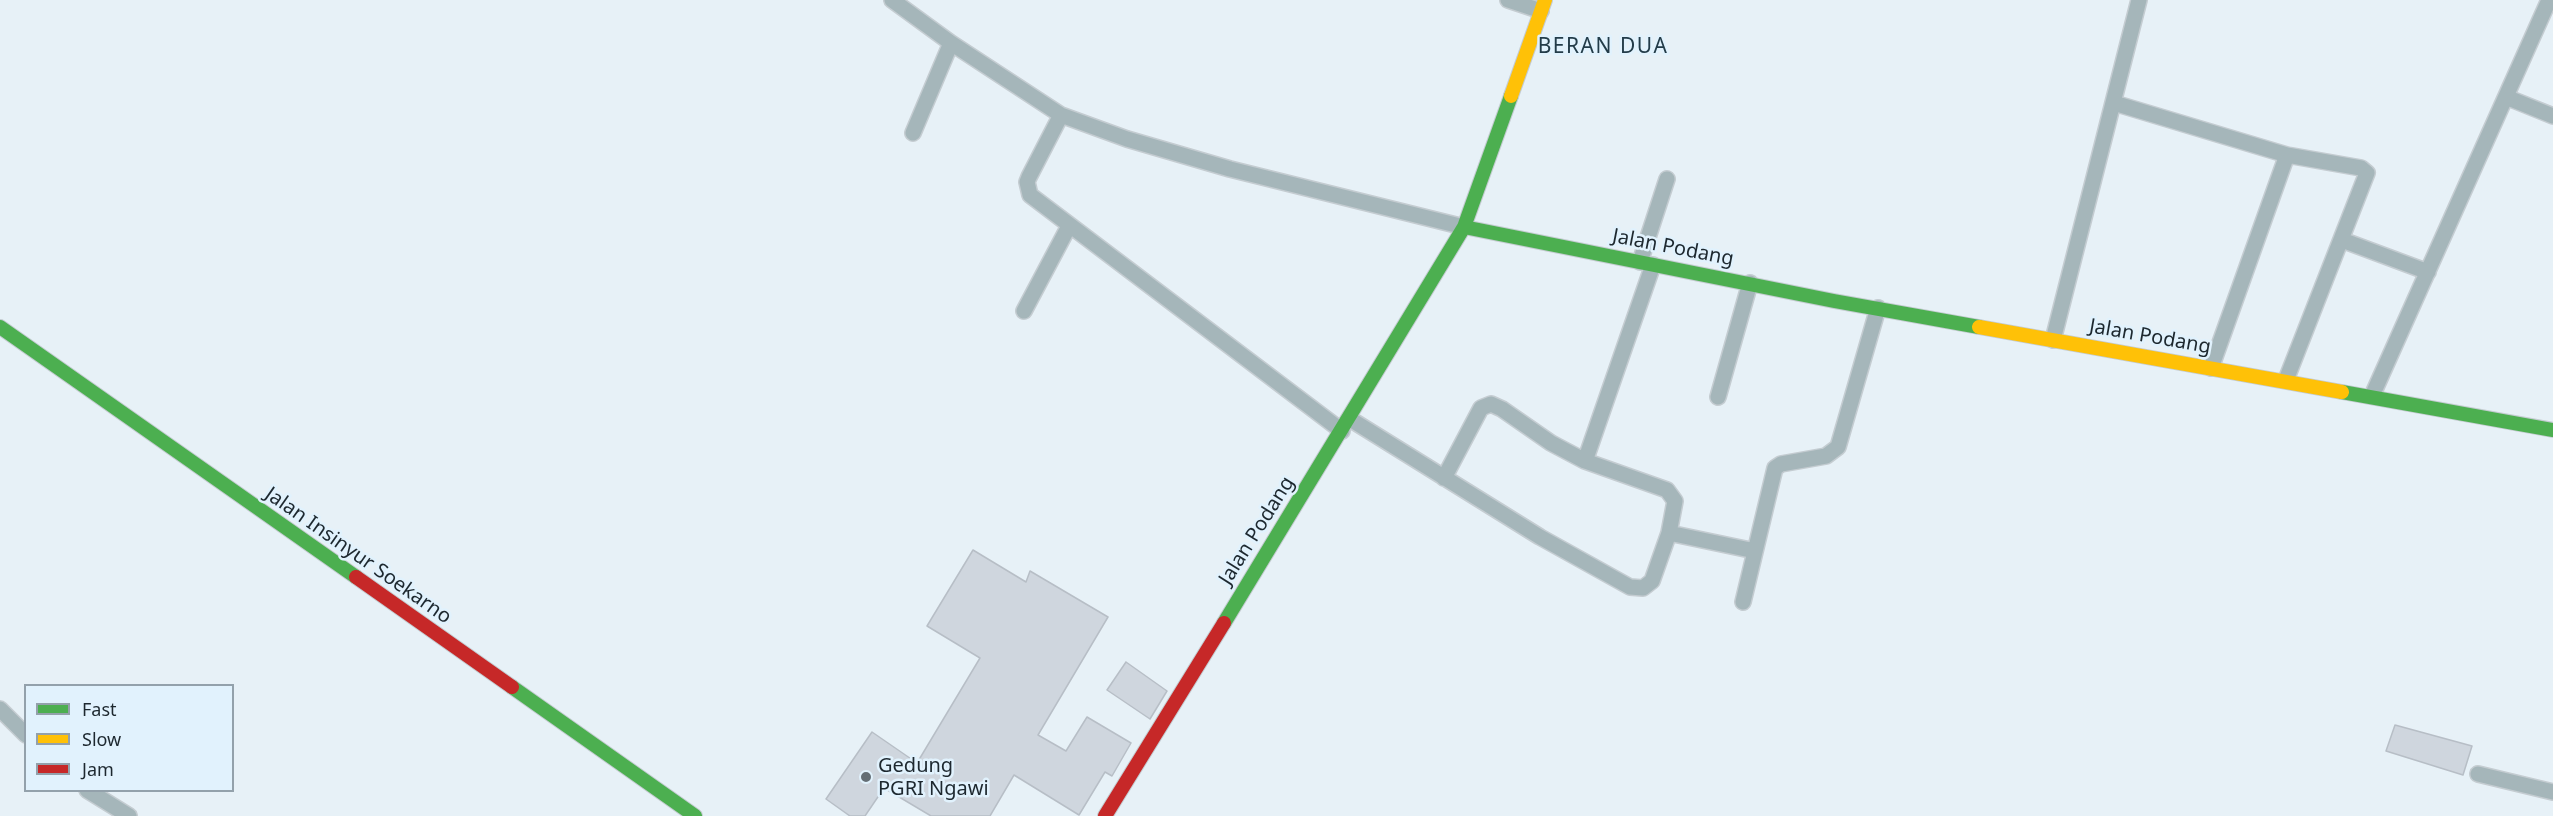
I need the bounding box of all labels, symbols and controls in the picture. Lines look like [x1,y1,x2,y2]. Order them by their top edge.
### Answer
district label: BERAN DUA [1538,34,1668,60]
street label: Jalan Podang [1610,224,1736,272]
street label: Jalan Podang [2087,315,2213,359]
street label: Jalan Podang [1214,472,1300,590]
street label: Jalan Insinyur Soekarno [260,483,456,629]
legend [24,684,234,792]
text: Fast [82,697,117,721]
text: Slow [82,727,121,751]
place label: Gedung PGRI Ngawi [878,754,989,801]
text: Jam [82,757,114,781]
marker: Gedung PGRI Ngawi [859,770,873,784]

